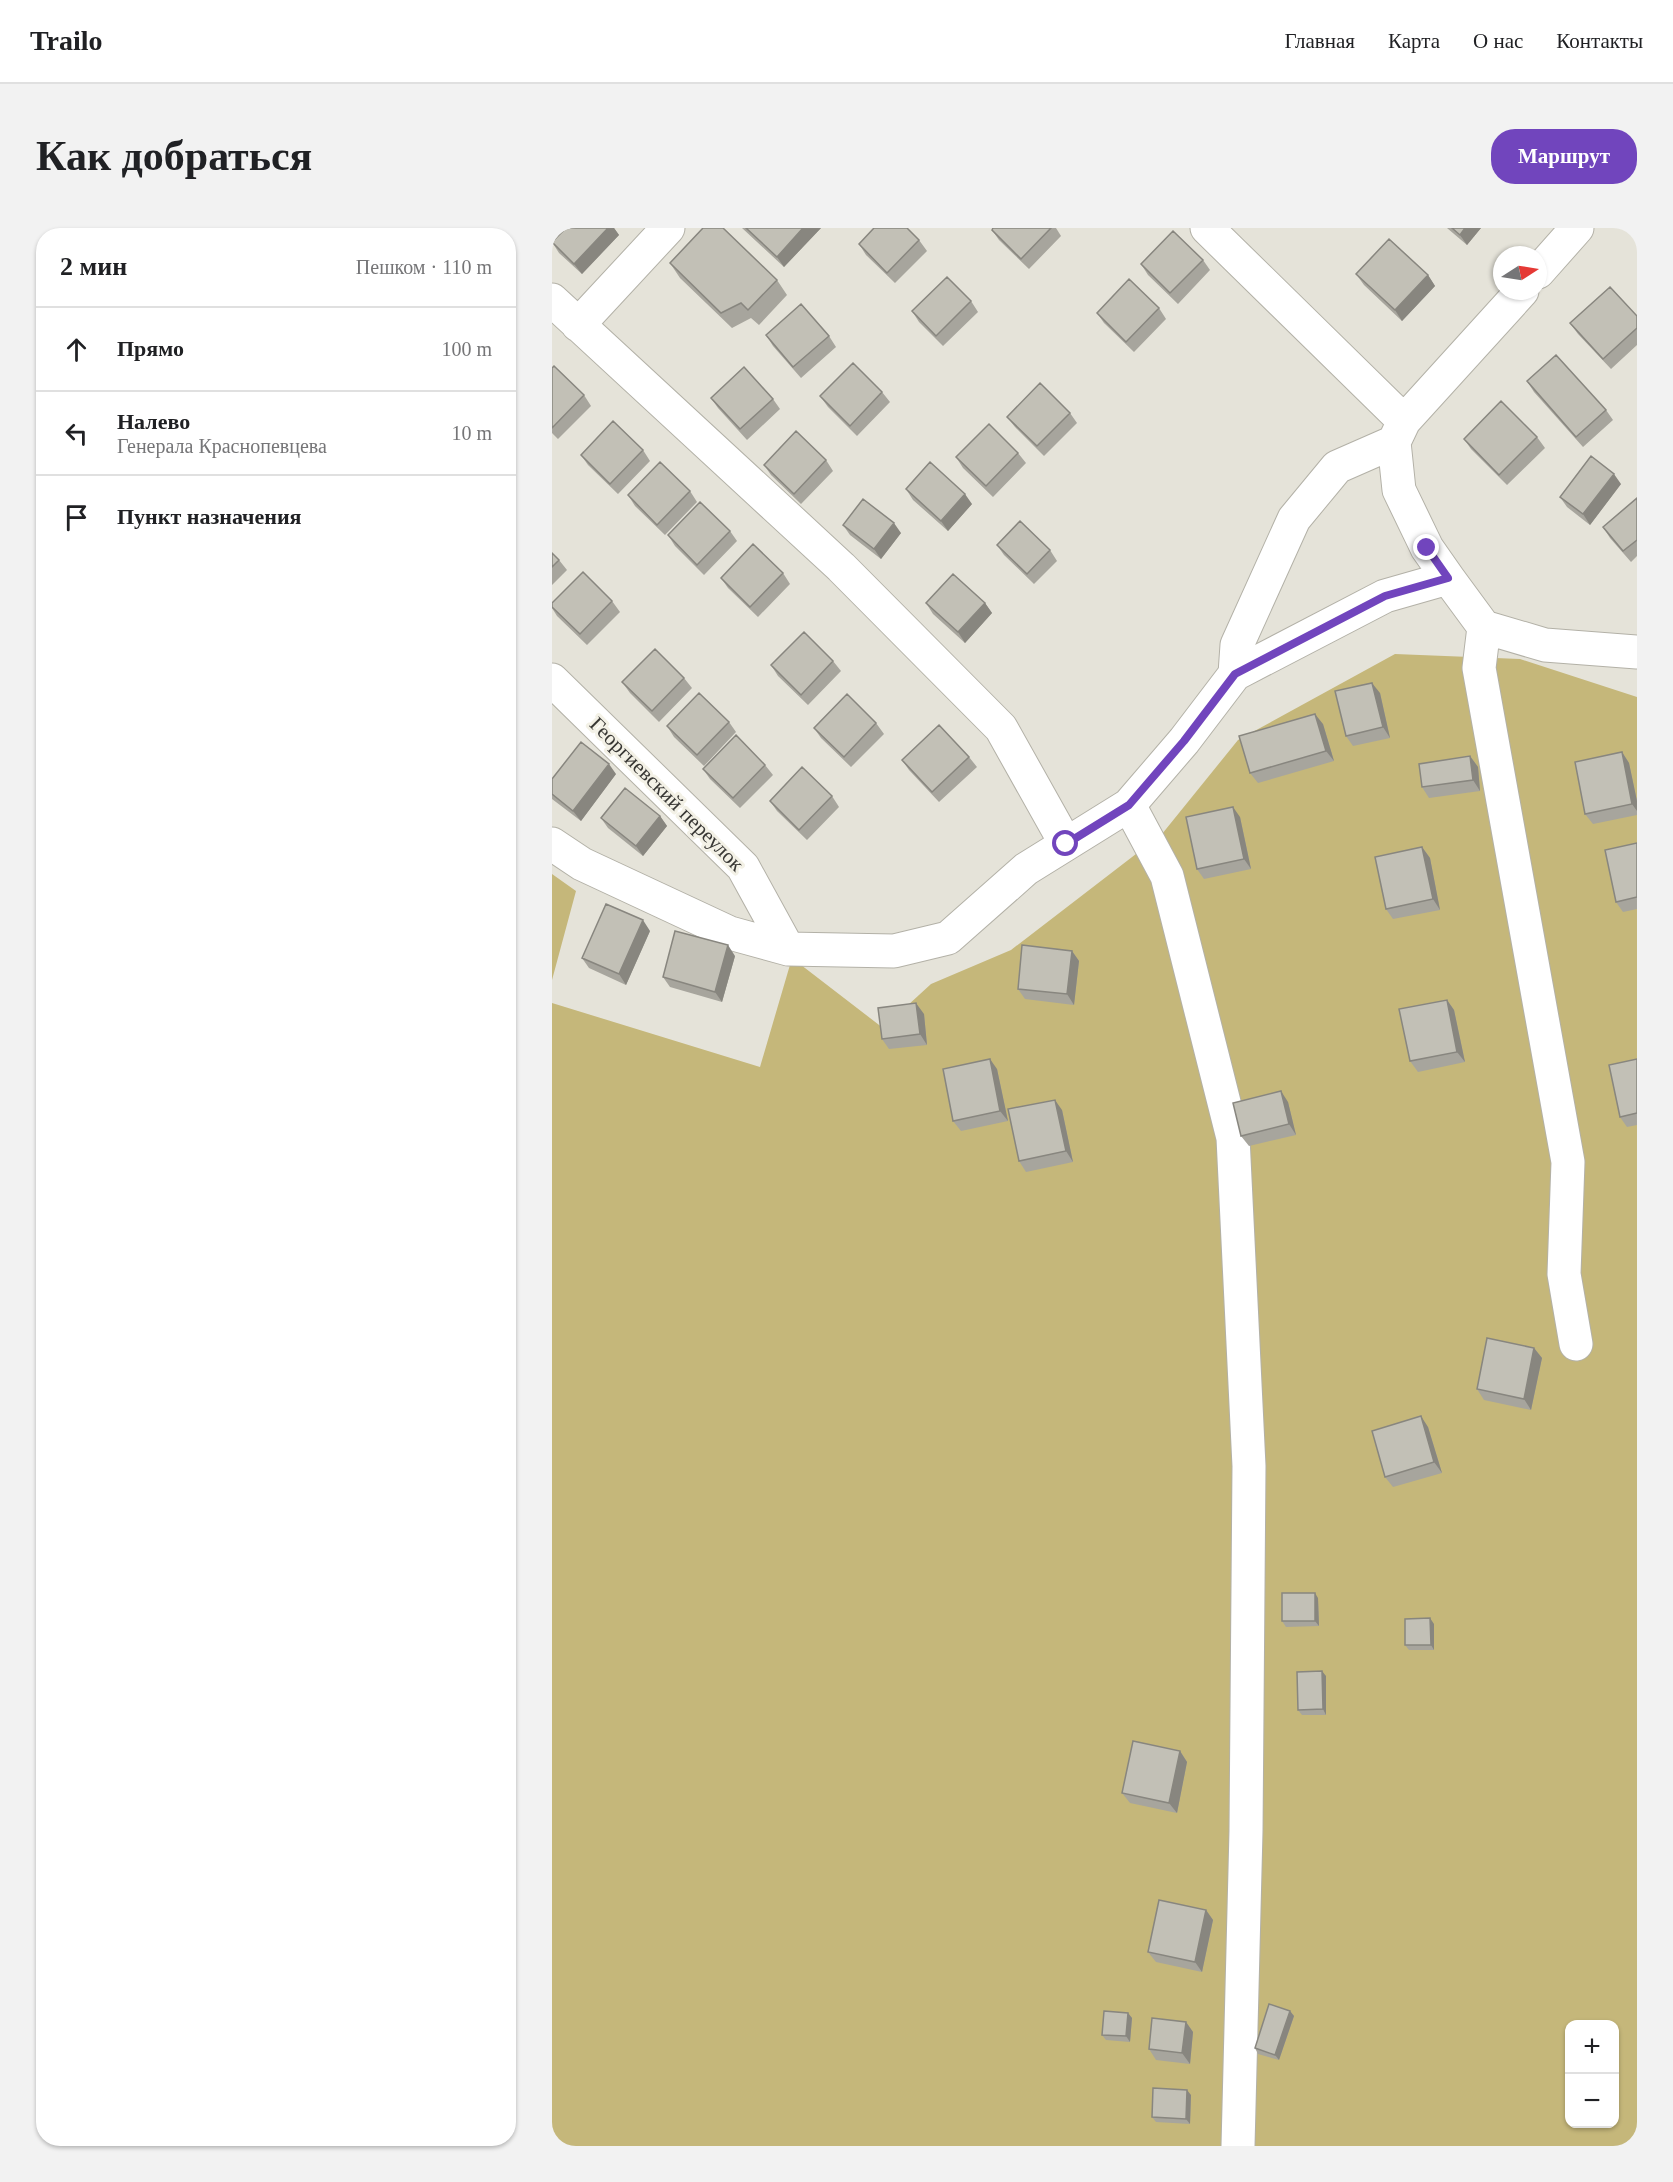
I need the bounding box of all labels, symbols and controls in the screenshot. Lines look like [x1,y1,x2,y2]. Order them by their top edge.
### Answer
text: Trailo [30,25,103,56]
text: Главная [1285,29,1355,53]
text: Карта [1388,29,1440,53]
text: О нас [1473,29,1523,53]
text: Контакты [1556,29,1643,53]
button: Маршрут [1491,129,1637,184]
text: Как добраться [36,133,312,179]
north arrow [1493,246,1547,300]
text: 2 мин [60,252,127,281]
text: Пешком · 110 m [356,256,492,278]
icon: ahead [60,333,93,366]
text: Прямо [117,336,184,361]
text: 100 m [441,338,492,360]
text: Налево [117,409,190,434]
icon: left [60,417,93,450]
text: 10 m [451,422,492,444]
text: Генерала Краснопевцева [117,435,327,457]
icon: arrive [60,501,93,534]
text: Пункт назначения [117,504,302,529]
route end [1413,534,1439,560]
street label: Георгиевский переулок [585,712,749,876]
route start [1052,830,1078,856]
map controls [1565,2020,1619,2128]
button: + [1565,2020,1619,2074]
button: − [1565,2074,1619,2128]

